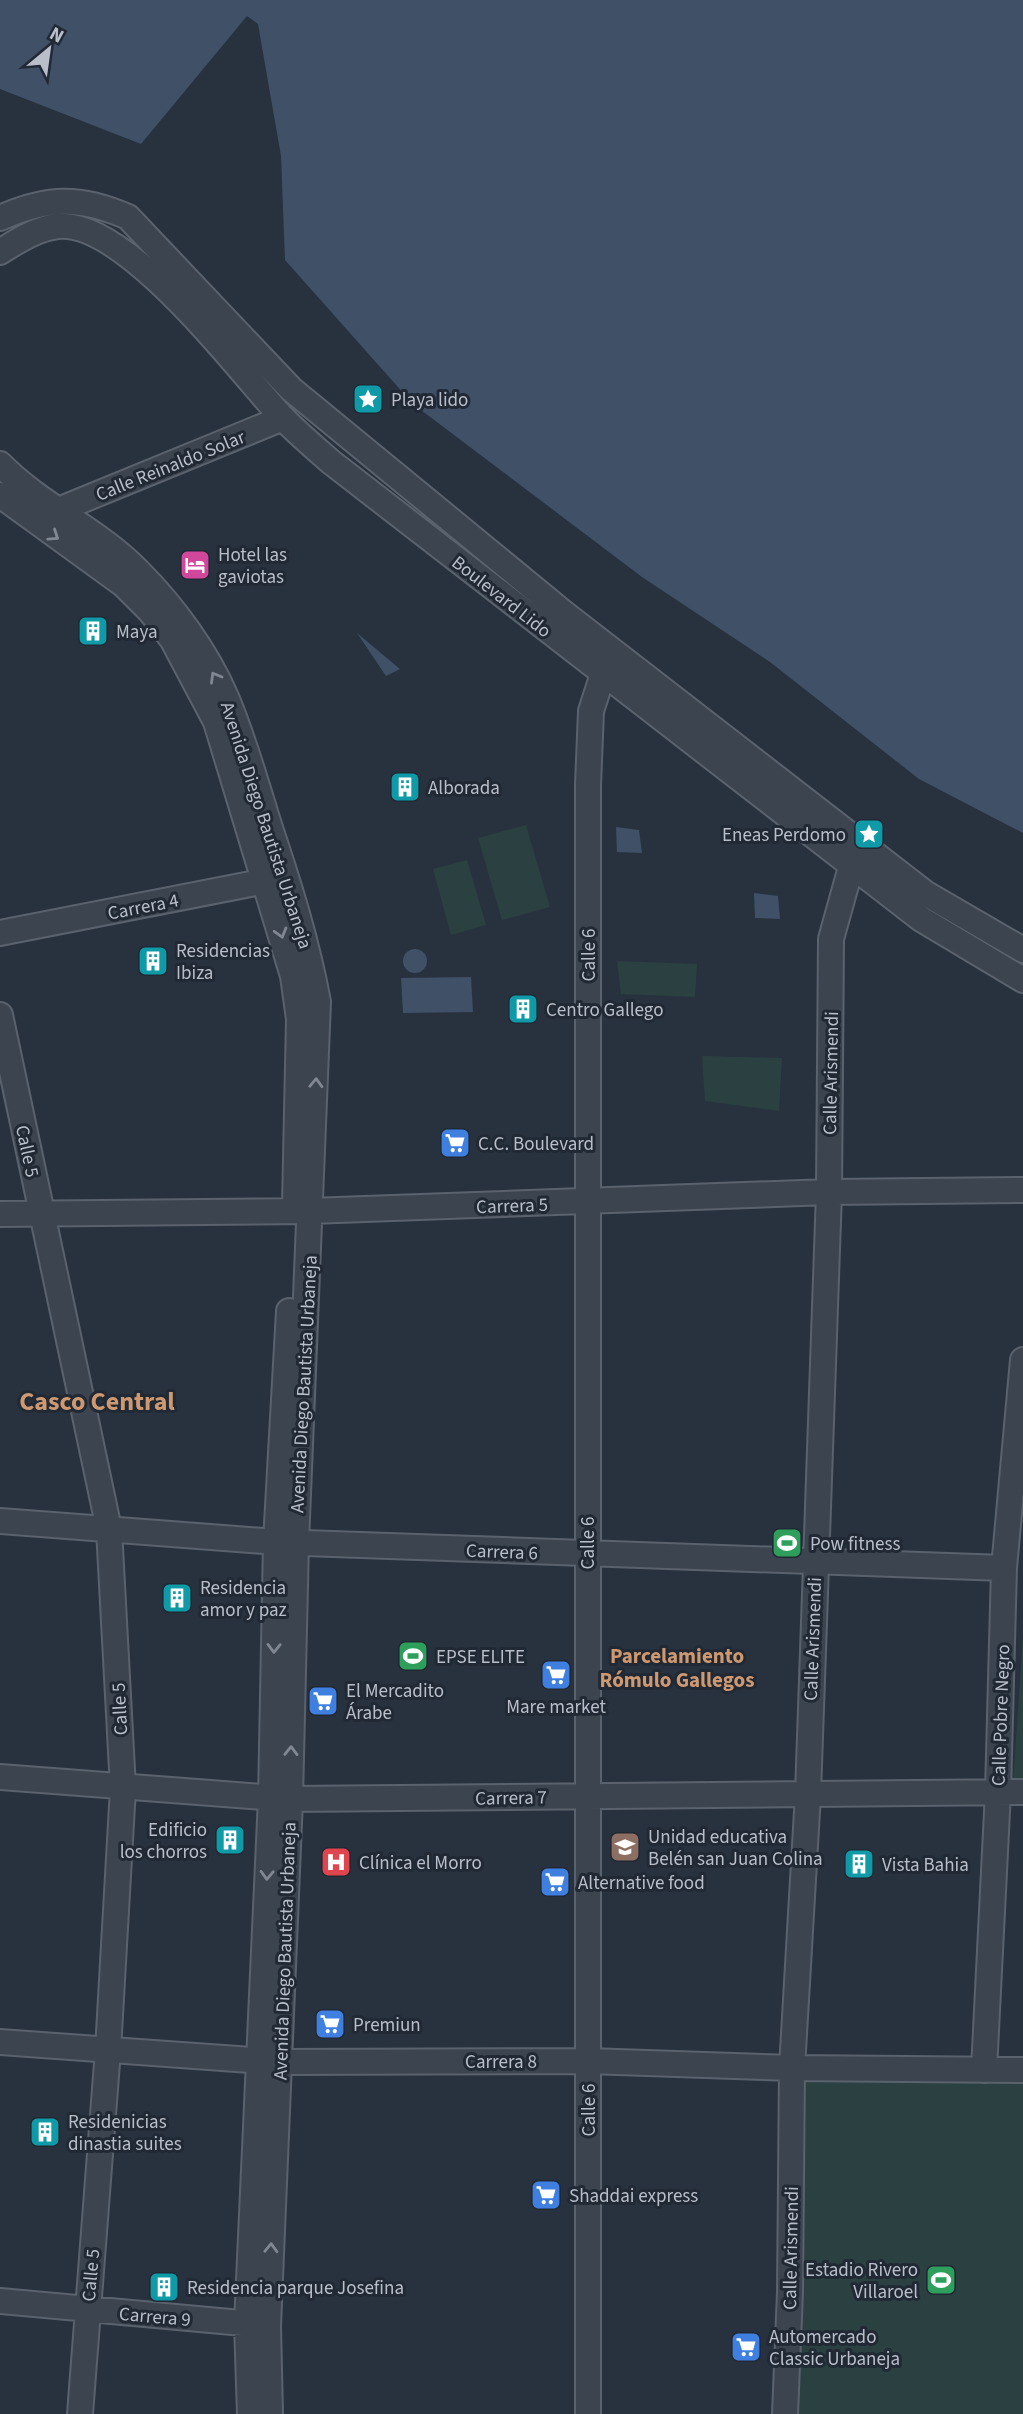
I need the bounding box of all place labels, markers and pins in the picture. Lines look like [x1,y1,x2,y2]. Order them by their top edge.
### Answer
place icon: Playa lido [351,382,385,416]
place label: Playa lido [391,387,468,414]
place label: Hotel las gaviotas [218,542,287,591]
hotel icon: Hotel las gaviotas [178,548,212,582]
building icon: Maya [76,614,110,648]
place label: Maya [116,619,157,646]
building icon: Alborada [388,770,422,804]
place label: Alborada [428,775,500,802]
place icon: Eneas Perdomo [852,817,886,851]
place label: Eneas Perdomo [722,822,846,849]
place label: Residencias Ibiza [176,938,270,987]
building icon: Residencias Ibiza [136,944,170,978]
building icon: Centro Gallego [506,992,540,1026]
place label: Centro Gallego [546,997,663,1024]
supermarket icon: C.C. Boulevard [438,1126,472,1160]
place label: C.C. Boulevard [478,1131,594,1158]
sports icon: Pow fitness [770,1526,804,1560]
place label: Pow fitness [810,1531,900,1558]
place label: Residencia amor y paz [200,1575,287,1624]
building icon: Residencia amor y paz [160,1581,194,1615]
sports icon: EPSE ELITE [396,1639,430,1673]
place label: EPSE ELITE [436,1644,525,1671]
supermarket icon: Mare market [539,1658,573,1692]
place label: El Mercadito Árabe [346,1678,444,1727]
supermarket icon: El Mercadito Árabe [306,1684,340,1718]
place label: Mare market [506,1694,606,1721]
place label: Edificio los chorros [120,1817,207,1866]
building icon: Edificio los chorros [213,1823,247,1857]
place label: Unidad educativa Belén san Juan Colina [648,1824,823,1873]
school or university icon: Unidad educativa Belén san Juan Colina [608,1830,642,1864]
hospital icon: Clínica el Morro [319,1845,353,1879]
building icon: Vista Bahia [842,1847,876,1881]
place label: Clínica el Morro [359,1850,482,1877]
place label: Vista Bahia [882,1852,969,1879]
supermarket icon: Alternative food [538,1865,572,1899]
place label: Alternative food [578,1870,705,1897]
supermarket icon: Premiun [313,2007,347,2041]
place label: Premiun [353,2012,421,2039]
place label: Residenicias dinastia suites [68,2109,182,2158]
building icon: Residenicias dinastia suites [28,2115,62,2149]
supermarket icon: Shaddai express [529,2178,563,2212]
place label: Shaddai express [569,2183,698,2210]
place label: Estadio Rivero Villaroel [805,2257,918,2306]
sports icon: Estadio Rivero Villaroel [924,2263,958,2297]
building icon: Residencia parque Josefina [147,2270,181,2304]
place label: Residencia parque Josefina [187,2275,404,2302]
place label: Automercado Classic Urbaneja [769,2324,900,2373]
supermarket icon: Automercado Classic Urbaneja [729,2330,763,2364]

